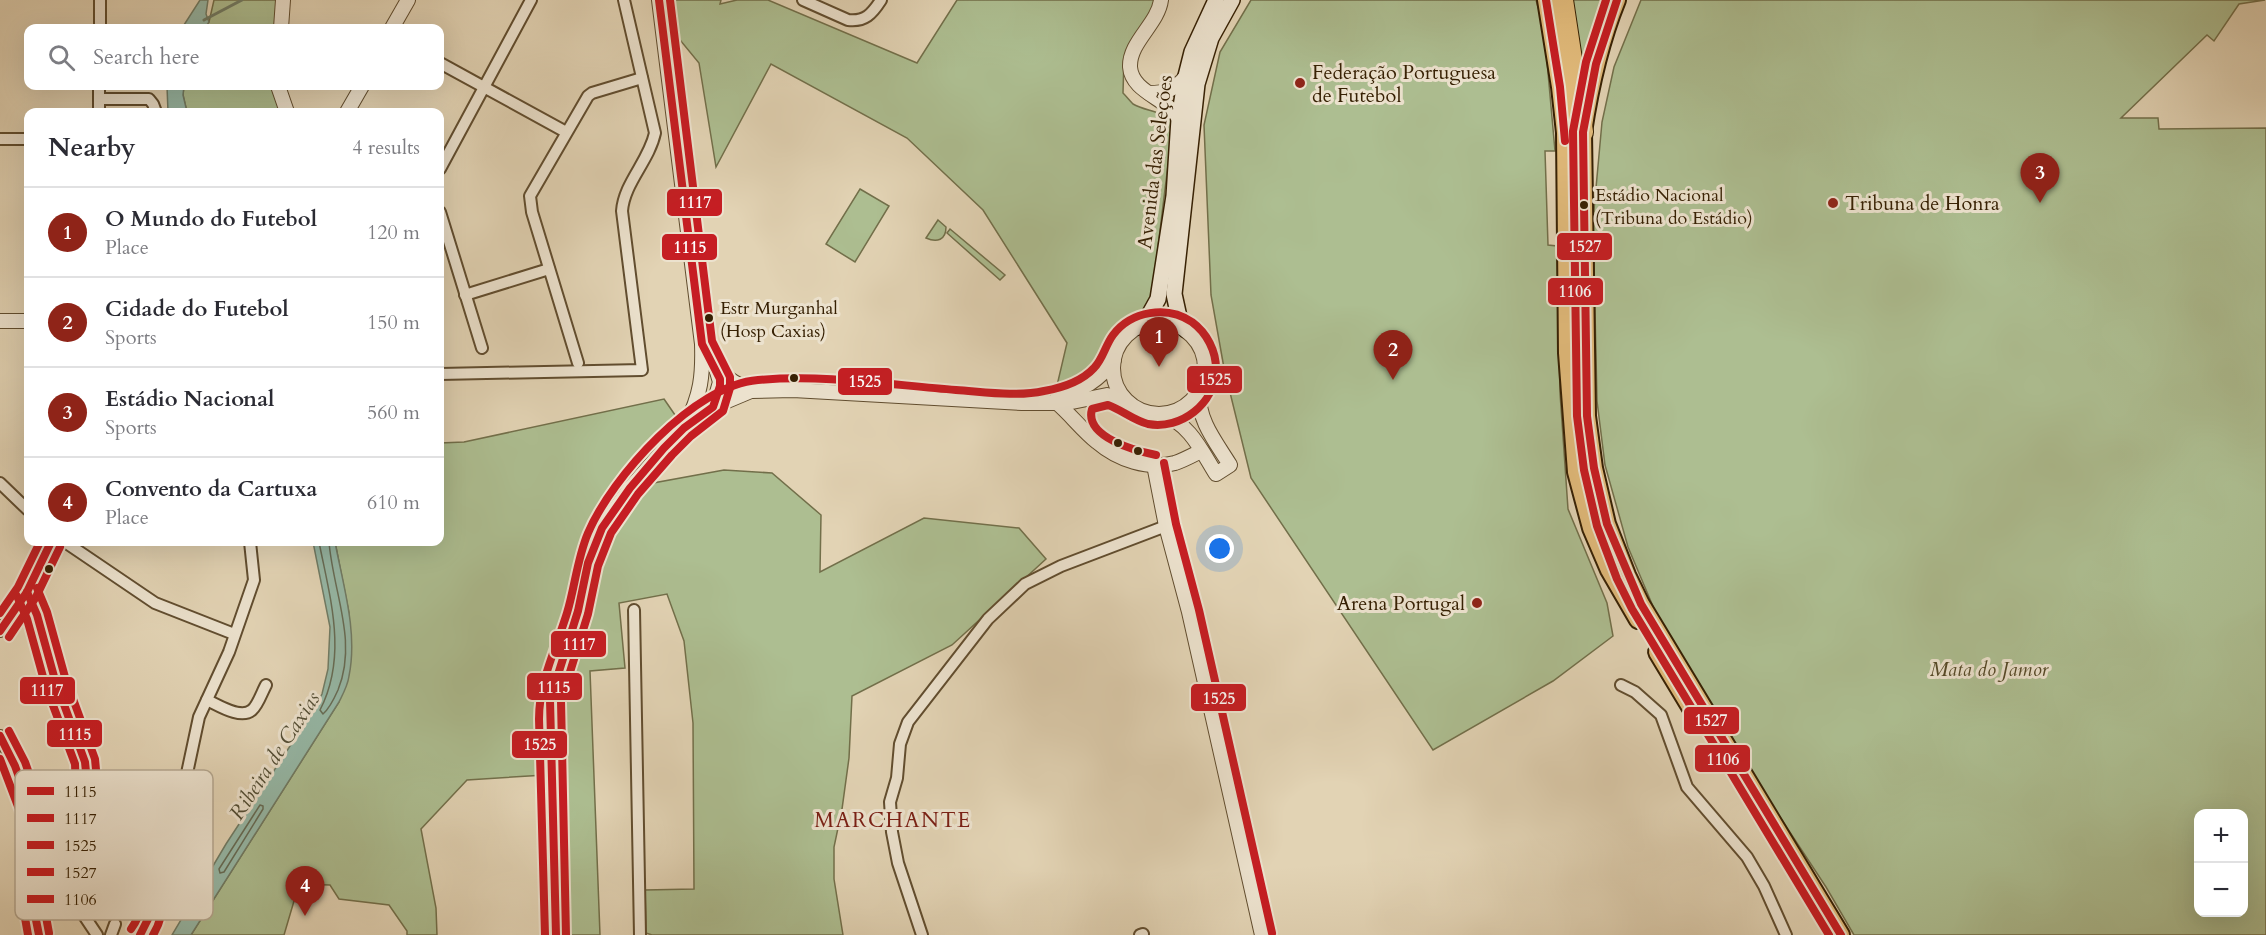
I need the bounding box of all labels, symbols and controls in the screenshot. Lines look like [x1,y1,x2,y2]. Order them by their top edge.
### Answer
search box [24,24,444,90]
icon: search [45,41,78,74]
text: Search here [93,42,200,72]
place label: Federação Portuguesa de Futebol [1312,59,1496,109]
street label: Avenida das Seleções [1131,73,1179,251]
marker: Federação Portuguesa de Futebol [1293,76,1307,90]
text: Nearby [48,130,136,165]
text: 4 results [352,134,420,161]
pin: 3 [2020,154,2060,203]
place label: Estádio Nacional (Tribuna do Estádio) [1595,183,1753,231]
line badge: 1117 [666,188,723,217]
place label: Tribuna de Honra [1845,190,2000,217]
text: 1117 [679,192,711,214]
marker: Tribuna de Honra [1826,196,1840,210]
marker: Estádio Nacional (Tribuna do Estádio) [1578,199,1590,211]
text: O Mundo do Futebol [105,204,317,234]
text: 1 [62,219,73,246]
text: 120 m [367,219,420,246]
line badge: 1527 [1556,232,1613,261]
line badge: 1115 [661,233,718,261]
text: Place [105,234,149,261]
text: 1527 [1569,236,1601,258]
text: 1115 [674,237,706,259]
line badge: 1106 [1547,277,1604,306]
text: 1106 [1559,281,1591,303]
text: Cidade do Futebol [105,294,289,324]
place label: Estr Murganhal (Hosp Caxias) [720,296,838,344]
text: 2 [62,309,73,336]
text: 150 m [367,309,420,336]
marker: Estr Murganhal (Hosp Caxias) [703,312,715,324]
pin: 1 [1140,318,1178,367]
text: Sports [105,324,157,351]
pin: 2 [1374,330,1412,380]
line badge: 1525 [1186,365,1243,394]
line badge: 1525 [837,367,893,396]
text: 1525 [1199,369,1231,391]
text: 1525 [849,371,881,393]
unlabelled marker [788,372,800,384]
text: Estádio Nacional [105,384,275,414]
text: 3 [62,399,73,426]
text: 560 m [367,399,420,426]
text: Sports [105,414,157,441]
unlabelled marker [1112,437,1124,449]
unlabelled marker [1132,445,1144,457]
text: Convento da Cartuxa [105,474,318,504]
text: 4 [62,489,73,516]
text: 610 m [367,489,420,516]
text: Place [105,504,149,531]
your location [1205,534,1234,563]
unlabelled marker [43,563,55,575]
place label: Arena Portugal [1337,590,1465,617]
marker: Arena Portugal [1470,596,1484,610]
line badge: 1117 [550,630,607,658]
text: 1117 [563,634,595,656]
park label: Mata do Jamor [1930,656,2050,683]
line badge: 1115 [526,672,583,701]
line badge: 1117 [19,676,76,705]
text: 1115 [538,677,570,699]
text: 1117 [31,680,63,702]
line badge: 1525 [1190,683,1247,712]
water label: Ribeira de Caxias [223,686,327,826]
text: 1525 [1203,688,1235,710]
line badge: 1527 [1683,706,1740,735]
text: 1527 [1695,710,1727,732]
line badge: 1115 [46,719,103,748]
text: 1115 [59,724,91,746]
line badge: 1525 [511,730,568,759]
text: 1525 [524,734,556,756]
line badge: 1106 [1694,744,1751,773]
text: 1106 [1707,749,1739,771]
legend [15,770,213,920]
text: 1115 [64,781,97,803]
district label: MARCHANTE [814,806,972,835]
text: 1117 [64,808,97,830]
map controls [2194,809,2248,917]
button: + [2194,809,2248,863]
text: 1525 [64,835,97,857]
text: 1527 [64,862,97,884]
button: − [2194,863,2248,917]
pin: 4 [286,866,324,916]
text: 1106 [64,889,97,911]

